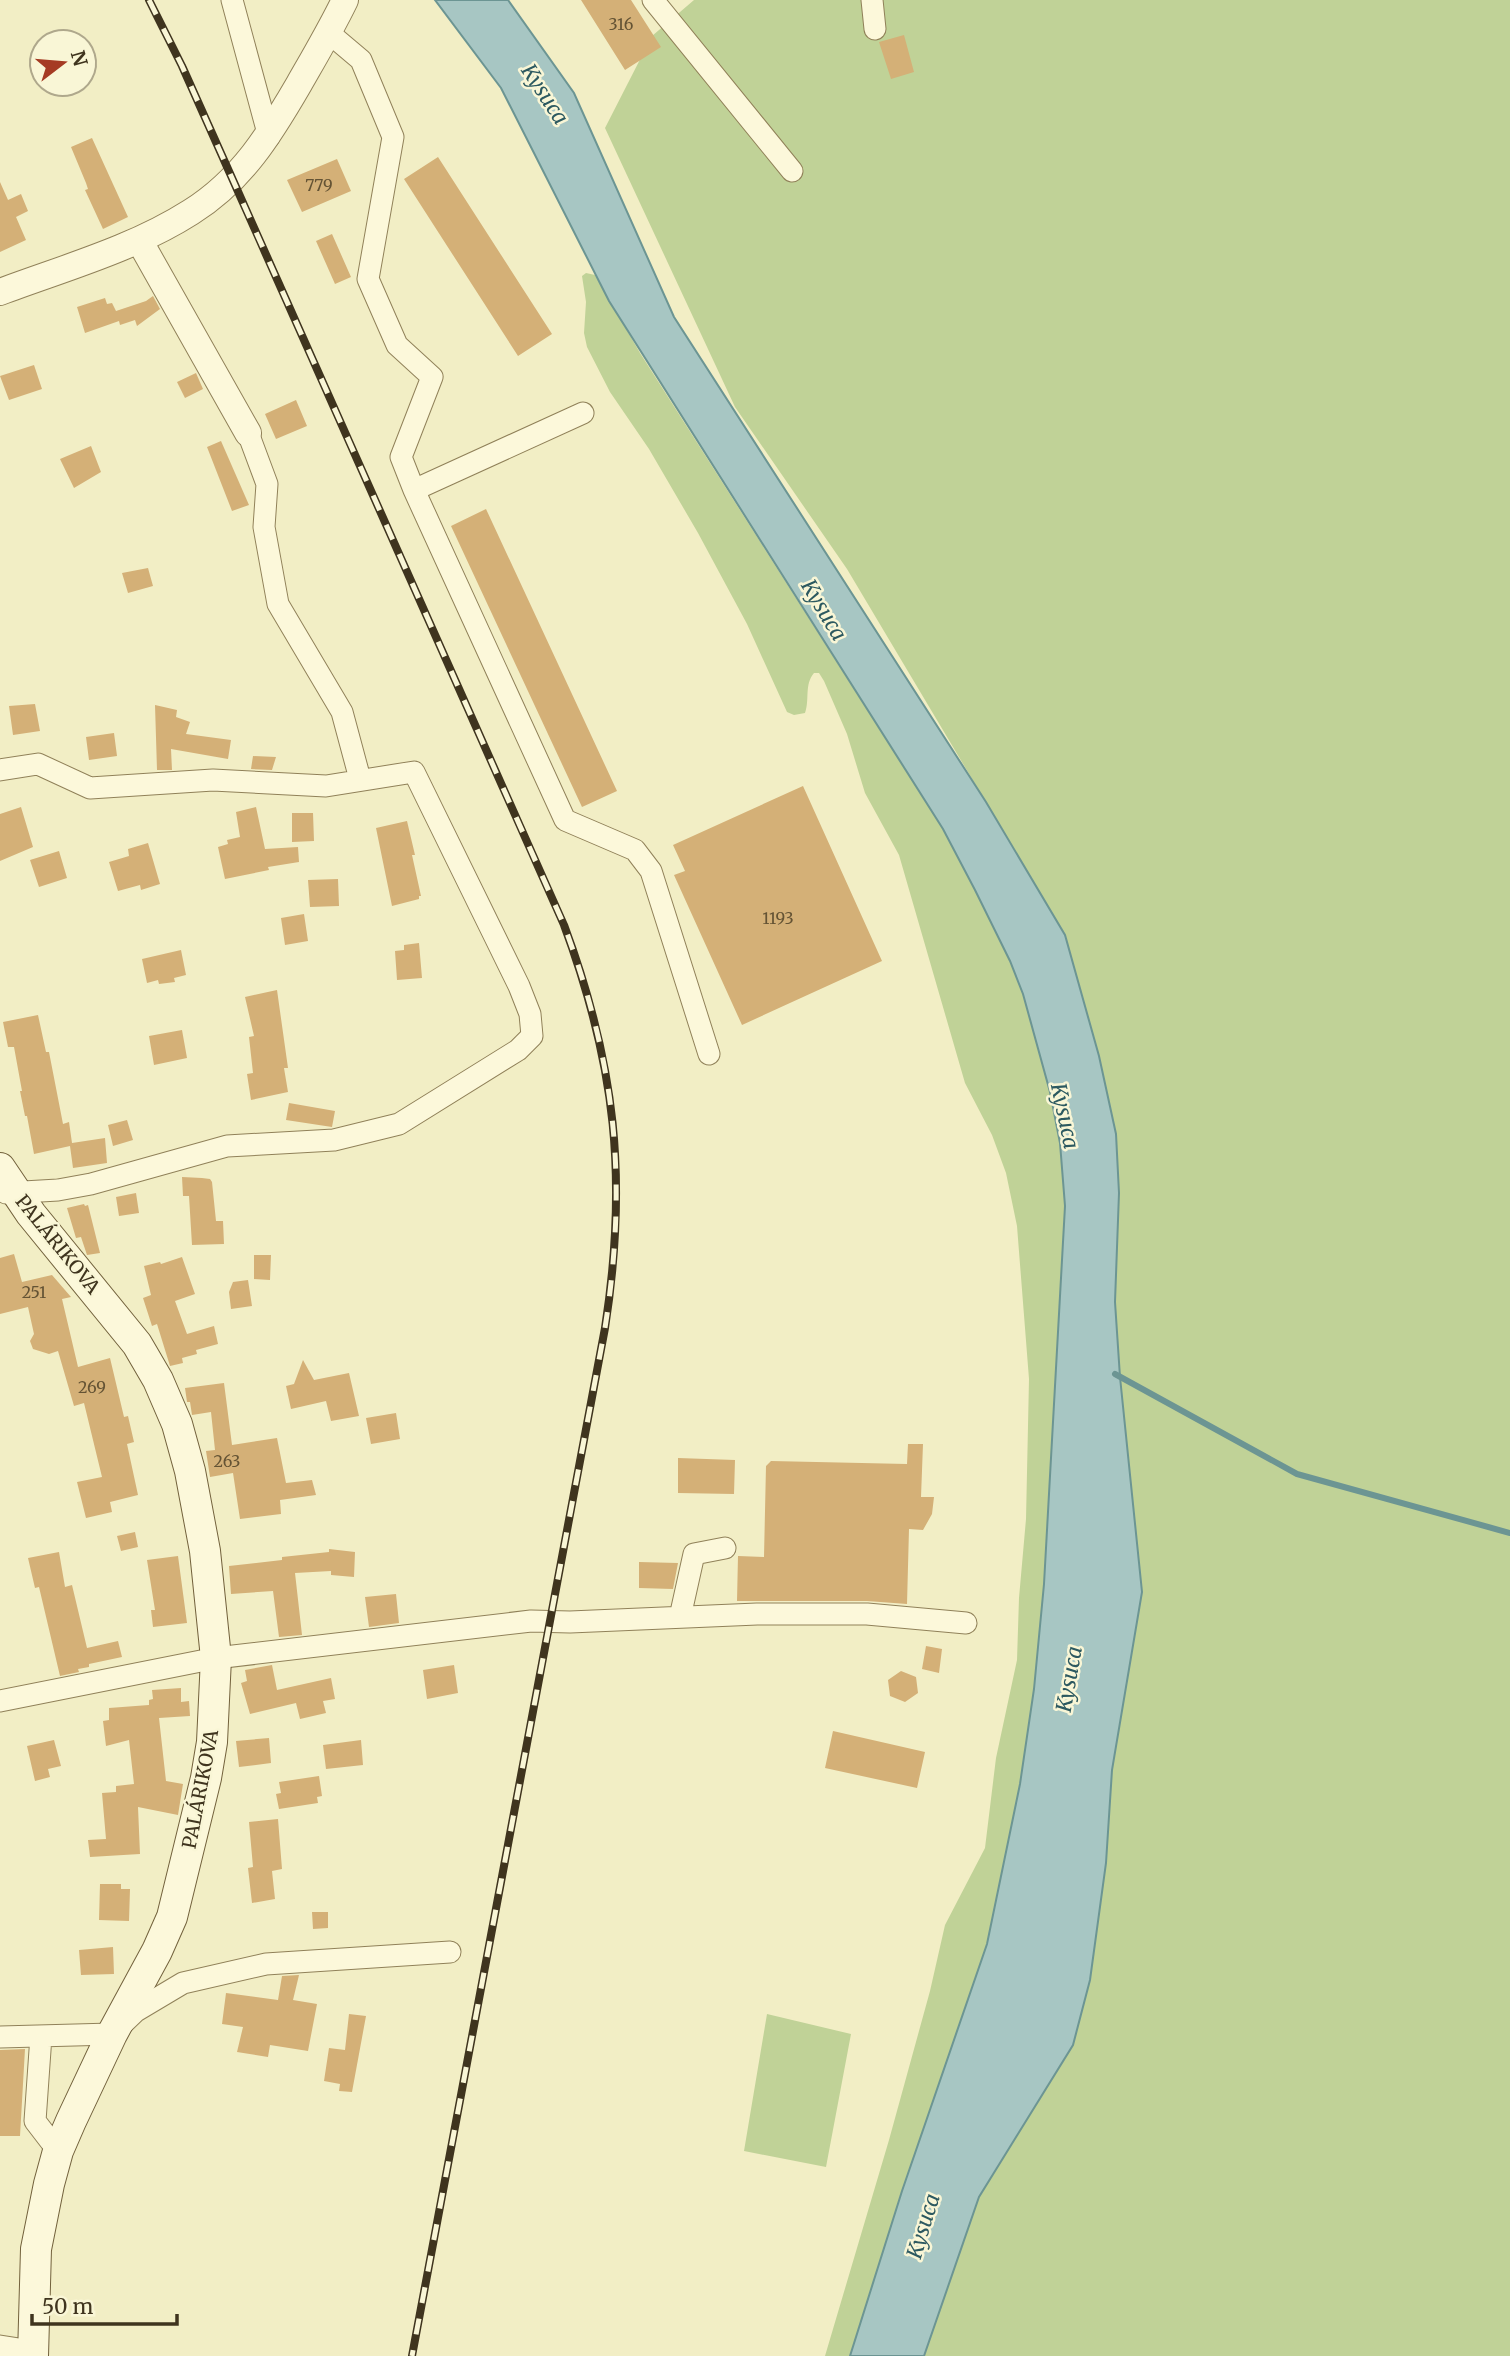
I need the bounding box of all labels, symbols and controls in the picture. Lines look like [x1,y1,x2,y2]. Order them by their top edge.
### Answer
house number: 316 [609,14,634,34]
north arrow [28,28,98,98]
text: N [66,48,93,69]
water label: Kysuca [515,58,574,129]
house number: 779 [305,175,333,195]
water label: Kysuca [795,574,853,645]
house number: 1193 [762,908,794,928]
water label: Kysuca [1045,1080,1085,1151]
street label: PALÁRIKOVA [11,1189,106,1299]
house number: 251 [22,1282,46,1302]
house number: 269 [78,1377,106,1397]
house number: 263 [214,1451,240,1471]
water label: Kysuca [1050,1644,1088,1715]
street label: PALÁRIKOVA [177,1727,223,1851]
water label: Kysuca [900,2190,946,2263]
scale bar [32,2282,177,2326]
text: 50 m [42,2293,93,2320]

